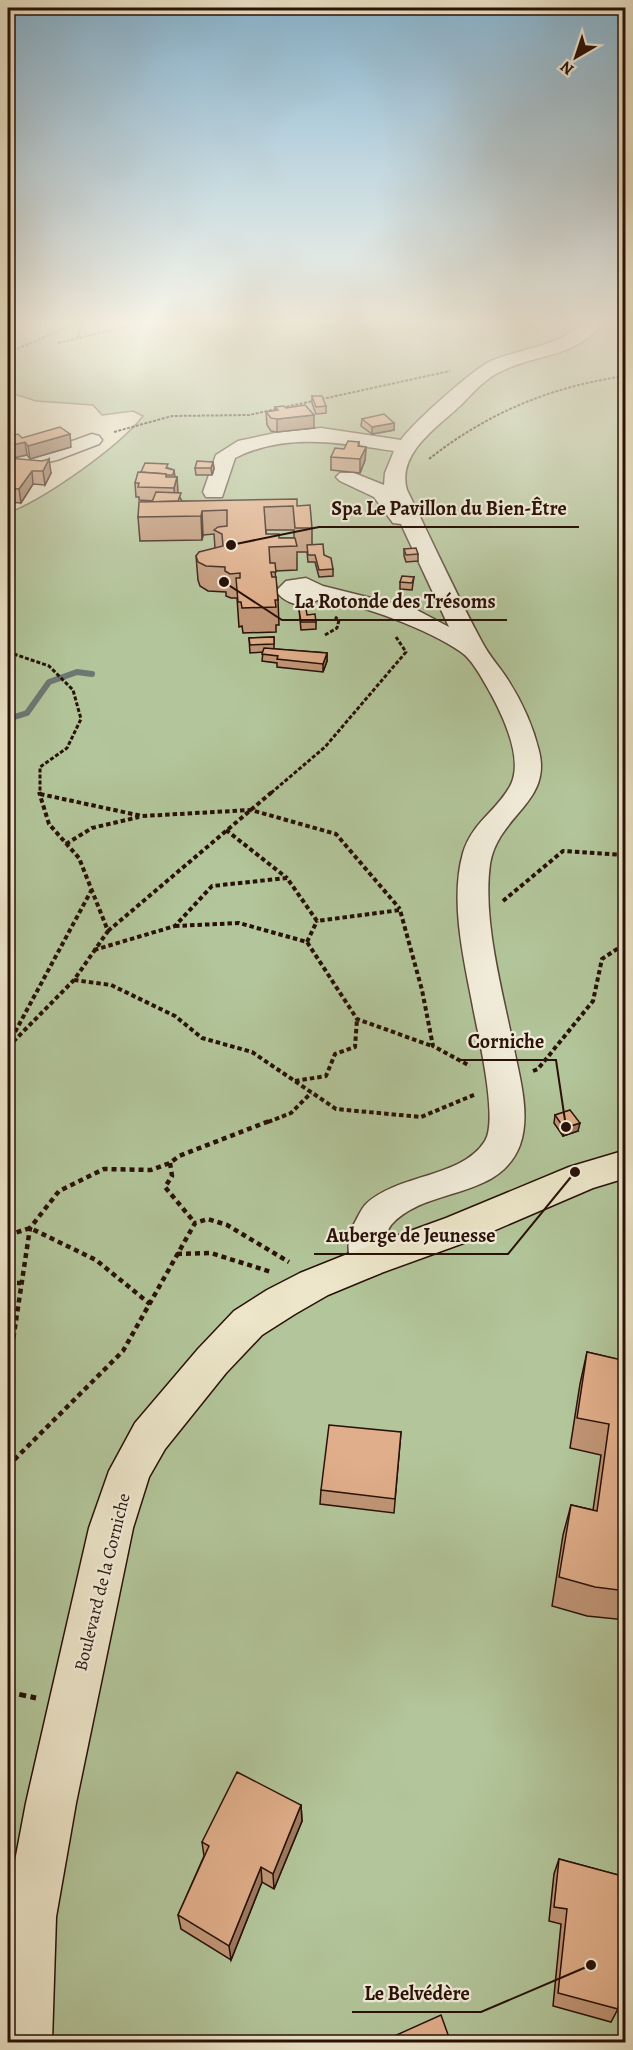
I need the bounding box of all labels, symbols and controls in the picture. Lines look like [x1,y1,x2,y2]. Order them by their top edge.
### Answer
north arrow [546,27,606,87]
text: N [555,55,579,80]
callout: Spa Le Pavillon du Bien-Être [319,489,579,527]
text: Spa Le Pavillon du Bien-Être [331,495,567,522]
callout: La Rotonde des Trésoms [282,582,507,620]
text: La Rotonde des Trésoms [294,588,496,615]
callout: Corniche [456,1022,556,1060]
text: Corniche [468,1028,544,1055]
callout: Auberge de Jeunesse [314,1216,508,1254]
text: Auberge de Jeunesse [325,1222,496,1249]
street label: Boulevard de la Corniche [68,1491,136,1673]
callout: Le Belvédère [352,1974,481,2012]
text: Le Belvédère [364,1980,470,2007]

